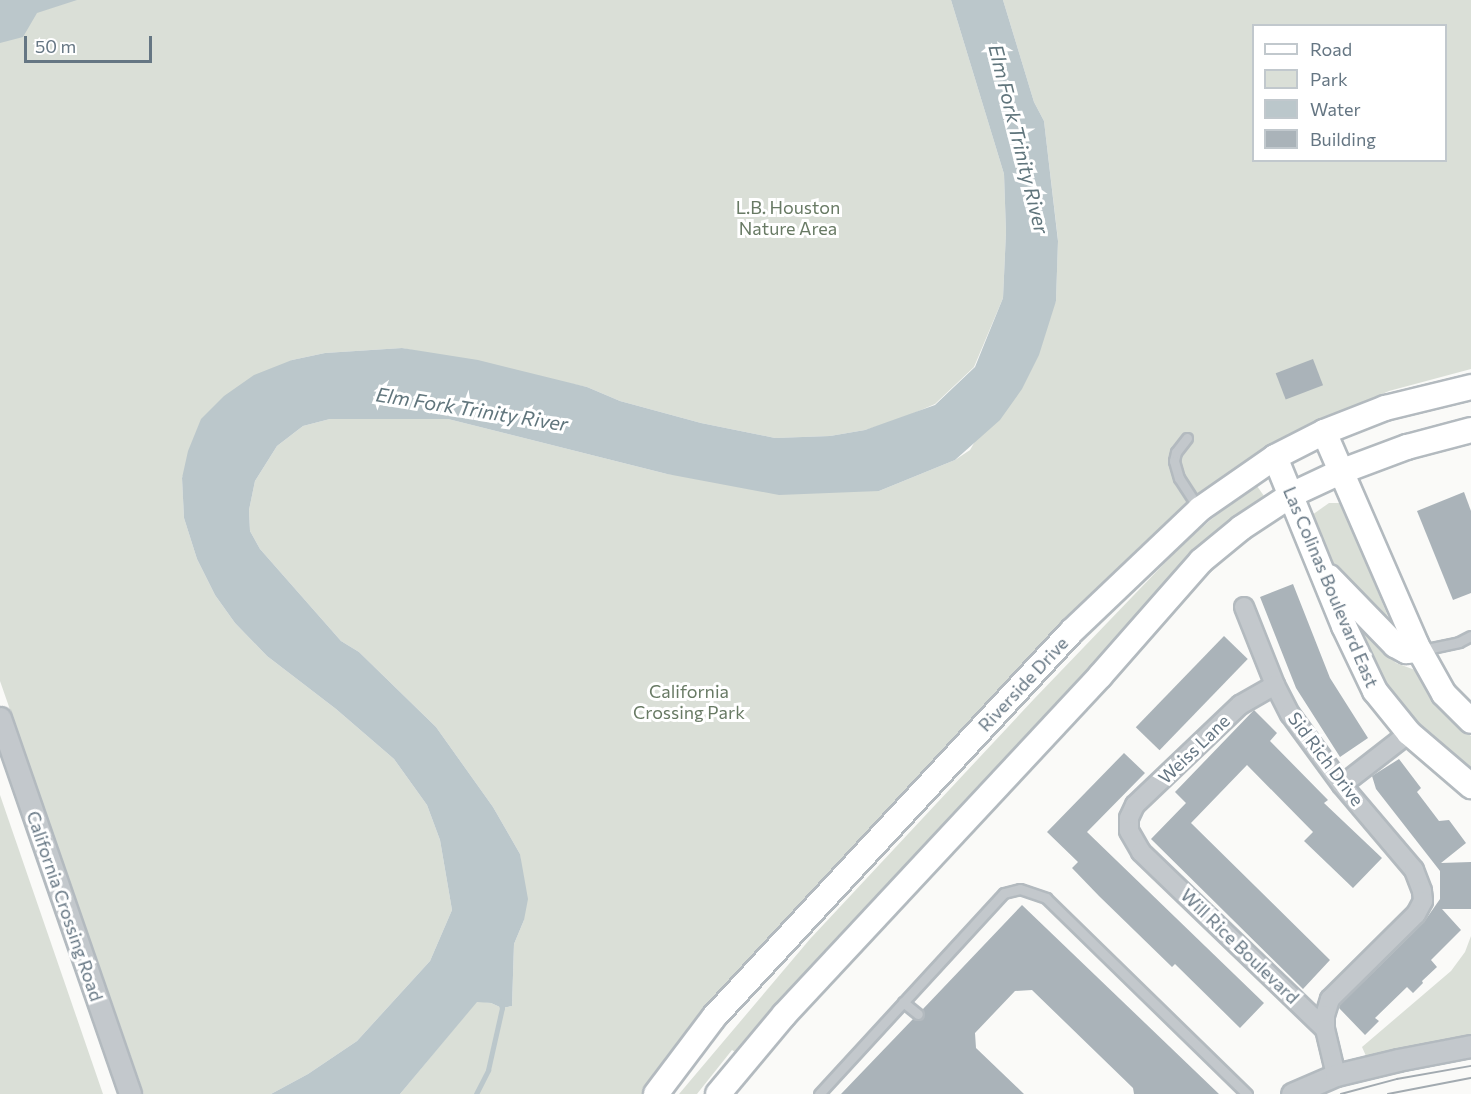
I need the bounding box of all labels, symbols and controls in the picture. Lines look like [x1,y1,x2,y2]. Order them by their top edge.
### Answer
scale bar [27,24,154,62]
legend [1252,24,1447,162]
text: 50 m [35,35,76,57]
text: Road [1310,38,1352,60]
water label: Elm Fork Trinity River [984,42,1054,236]
text: Park [1310,68,1348,90]
text: Water [1310,98,1361,120]
text: Building [1310,128,1376,150]
park label: L.B. Houston Nature Area [736,197,840,240]
water label: Elm Fork Trinity River [374,382,570,436]
street label: Las Colinas Boulevard East [1279,483,1383,691]
street label: Riverside Drive [974,632,1072,736]
park label: California Crossing Park [633,681,745,724]
street label: Sid Rich Drive [1284,708,1368,810]
street label: Weiss Lane [1154,710,1234,788]
street label: California Crossing Road [22,808,108,1004]
street label: Will Rice Boulevard [1176,884,1304,1008]

